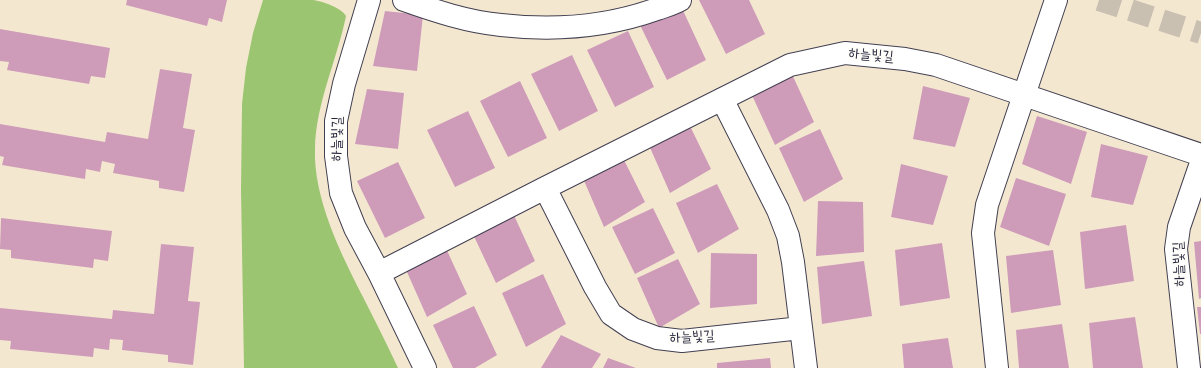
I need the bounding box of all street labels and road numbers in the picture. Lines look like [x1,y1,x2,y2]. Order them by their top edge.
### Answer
street label: 하늘빛길 [848,46,894,66]
street label: 하늘빛길 [329,116,347,162]
street label: 하늘빛길 [1171,241,1189,287]
street label: 하늘빛길 [669,328,715,348]

